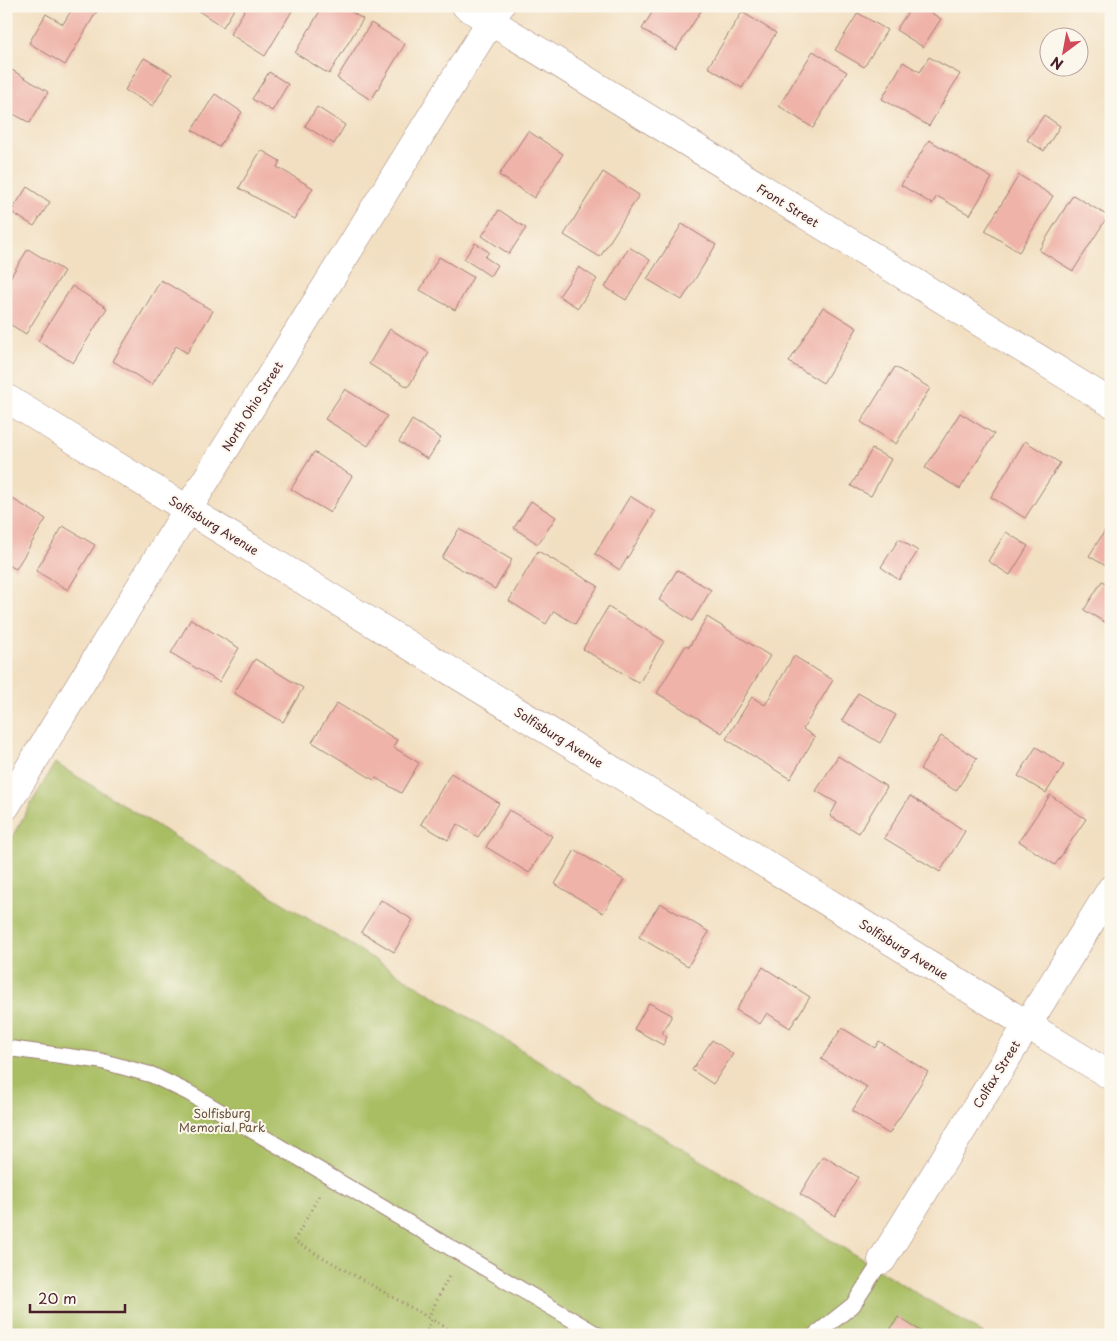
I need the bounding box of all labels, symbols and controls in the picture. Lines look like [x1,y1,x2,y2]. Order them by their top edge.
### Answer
north arrow [1040,28,1090,78]
text: N [1047,52,1067,75]
street label: Front Street [754,179,823,231]
street label: North Ohio Street [217,358,287,454]
street label: Solfisburg Avenue [166,491,263,559]
street label: Solfisburg Avenue [511,702,607,772]
street label: Solfisburg Avenue [856,914,952,984]
street label: Colfax Street [968,1037,1024,1111]
park label: Solfisburg Memorial Park [179,1104,265,1136]
scale bar [30,1281,125,1313]
text: 20 m [38,1286,77,1309]

